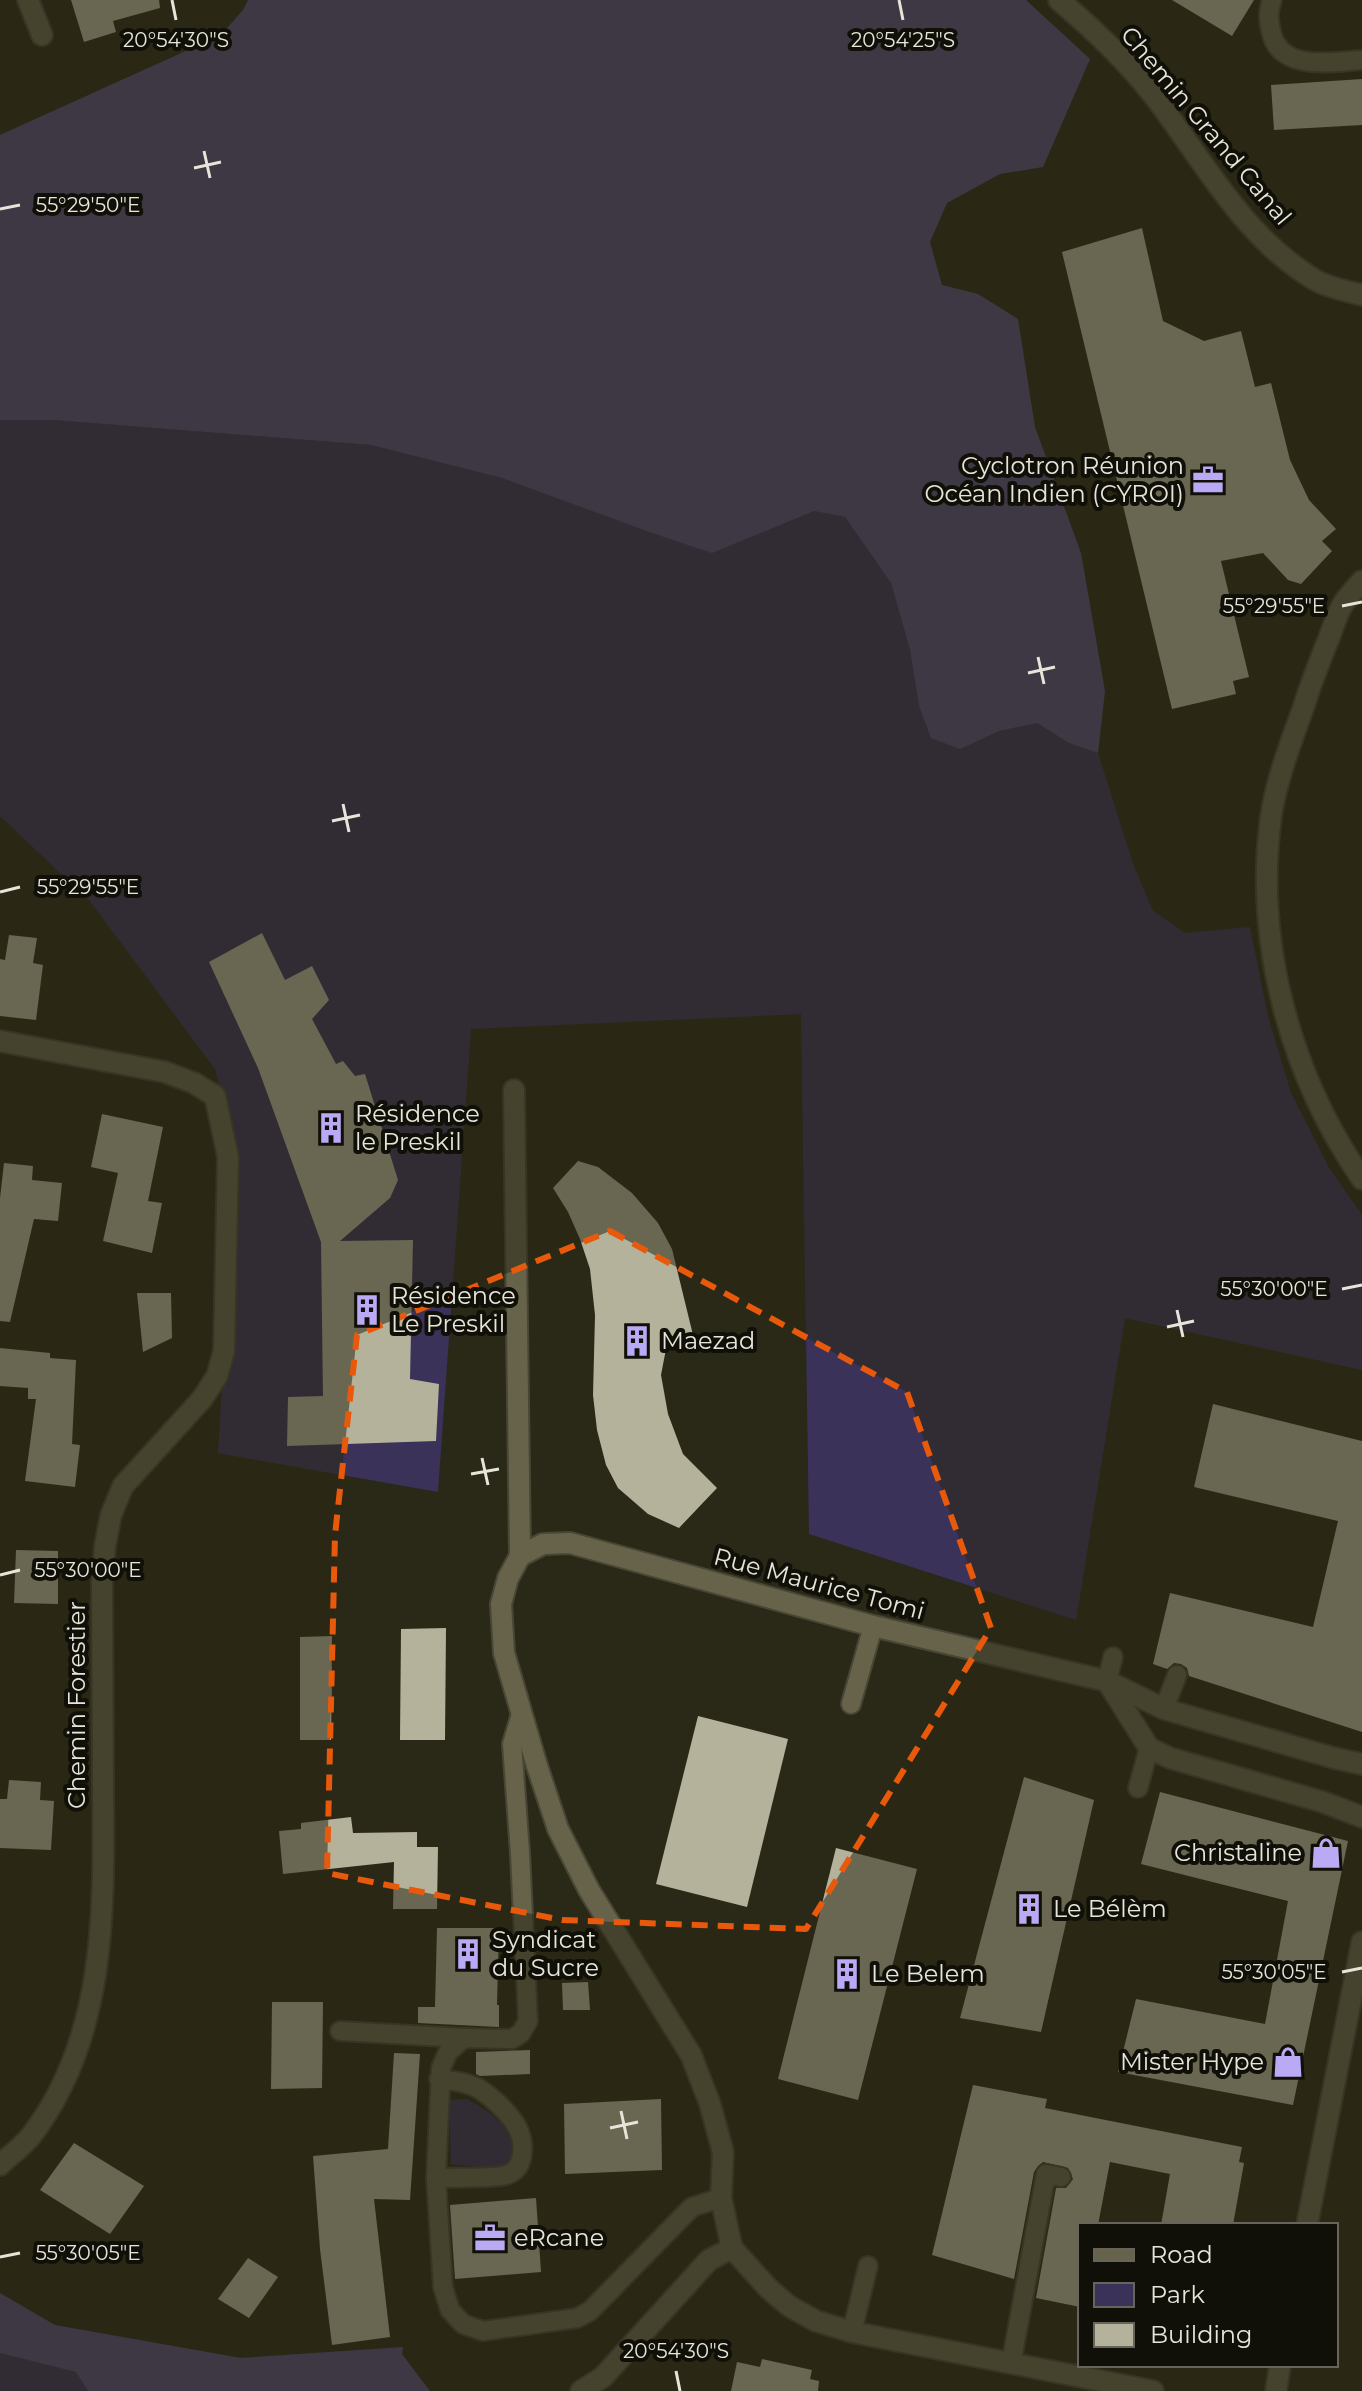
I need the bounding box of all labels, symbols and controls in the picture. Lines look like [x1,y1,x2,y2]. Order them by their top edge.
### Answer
street label: Chemin Grand Canal [1115,21,1298,231]
text: 20°54'30"S [123,28,229,52]
text: 20°54'25"S [851,28,955,52]
text: 55°29'50"E [36,193,140,217]
place label: Cyclotron Réunion Océan Indien (CYROI) [924,451,1184,508]
office icon: Cyclotron Réunion Océan Indien (CYROI) [1191,463,1225,497]
text: 55°29'55"E [1223,594,1325,618]
text: 55°29'55"E [37,875,139,899]
place label: Résidence le Preskil [355,1099,480,1156]
building icon: Résidence le Preskil [314,1111,348,1145]
text: 55°30'00"E [1220,1277,1328,1301]
place label: Résidence Le Preskil [391,1281,516,1338]
building icon: Résidence Le Preskil [350,1293,384,1327]
building icon: Maezad [620,1324,654,1358]
place label: Maezad [661,1326,755,1355]
street label: Rue Maurice Tomi [711,1541,928,1626]
text: 55°30'00"E [34,1558,142,1582]
street label: Chemin Forestier [62,1601,91,1809]
shop icon: Christaline [1309,1836,1343,1870]
place label: Christaline [1174,1838,1302,1867]
building icon: Le Bélèm [1012,1892,1046,1926]
place label: Le Bélèm [1053,1894,1167,1923]
place label: Syndicat du Sucre [492,1925,599,1982]
building icon: Syndicat du Sucre [451,1937,485,1971]
building icon: Le Belem [830,1957,864,1991]
place label: Le Belem [871,1959,985,1988]
text: 55°30'05"E [1221,1960,1327,1984]
shop icon: Mister Hype [1271,2045,1305,2079]
place label: Mister Hype [1120,2047,1264,2076]
office icon: eRcane [473,2221,507,2255]
place label: eRcane [514,2223,604,2252]
legend [1078,2223,1338,2367]
text: Road [1150,2240,1213,2269]
text: 55°30'05"E [35,2241,141,2265]
text: Park [1150,2280,1205,2309]
text: Building [1150,2320,1253,2349]
text: 20°54'30"S [623,2339,729,2363]

